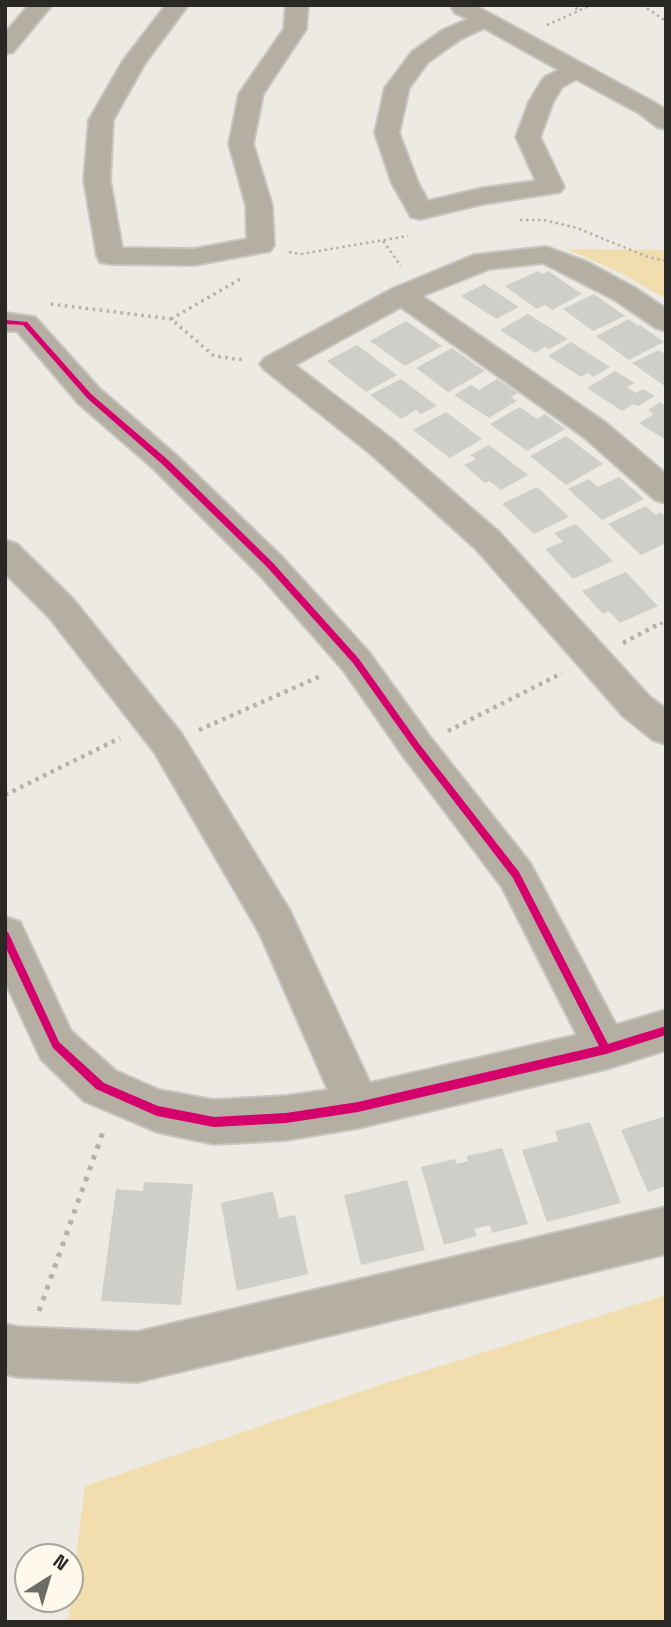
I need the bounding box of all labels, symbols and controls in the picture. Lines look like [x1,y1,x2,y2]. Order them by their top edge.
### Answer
north arrow [14,1543,84,1613]
text: N [48,1549,73,1576]

